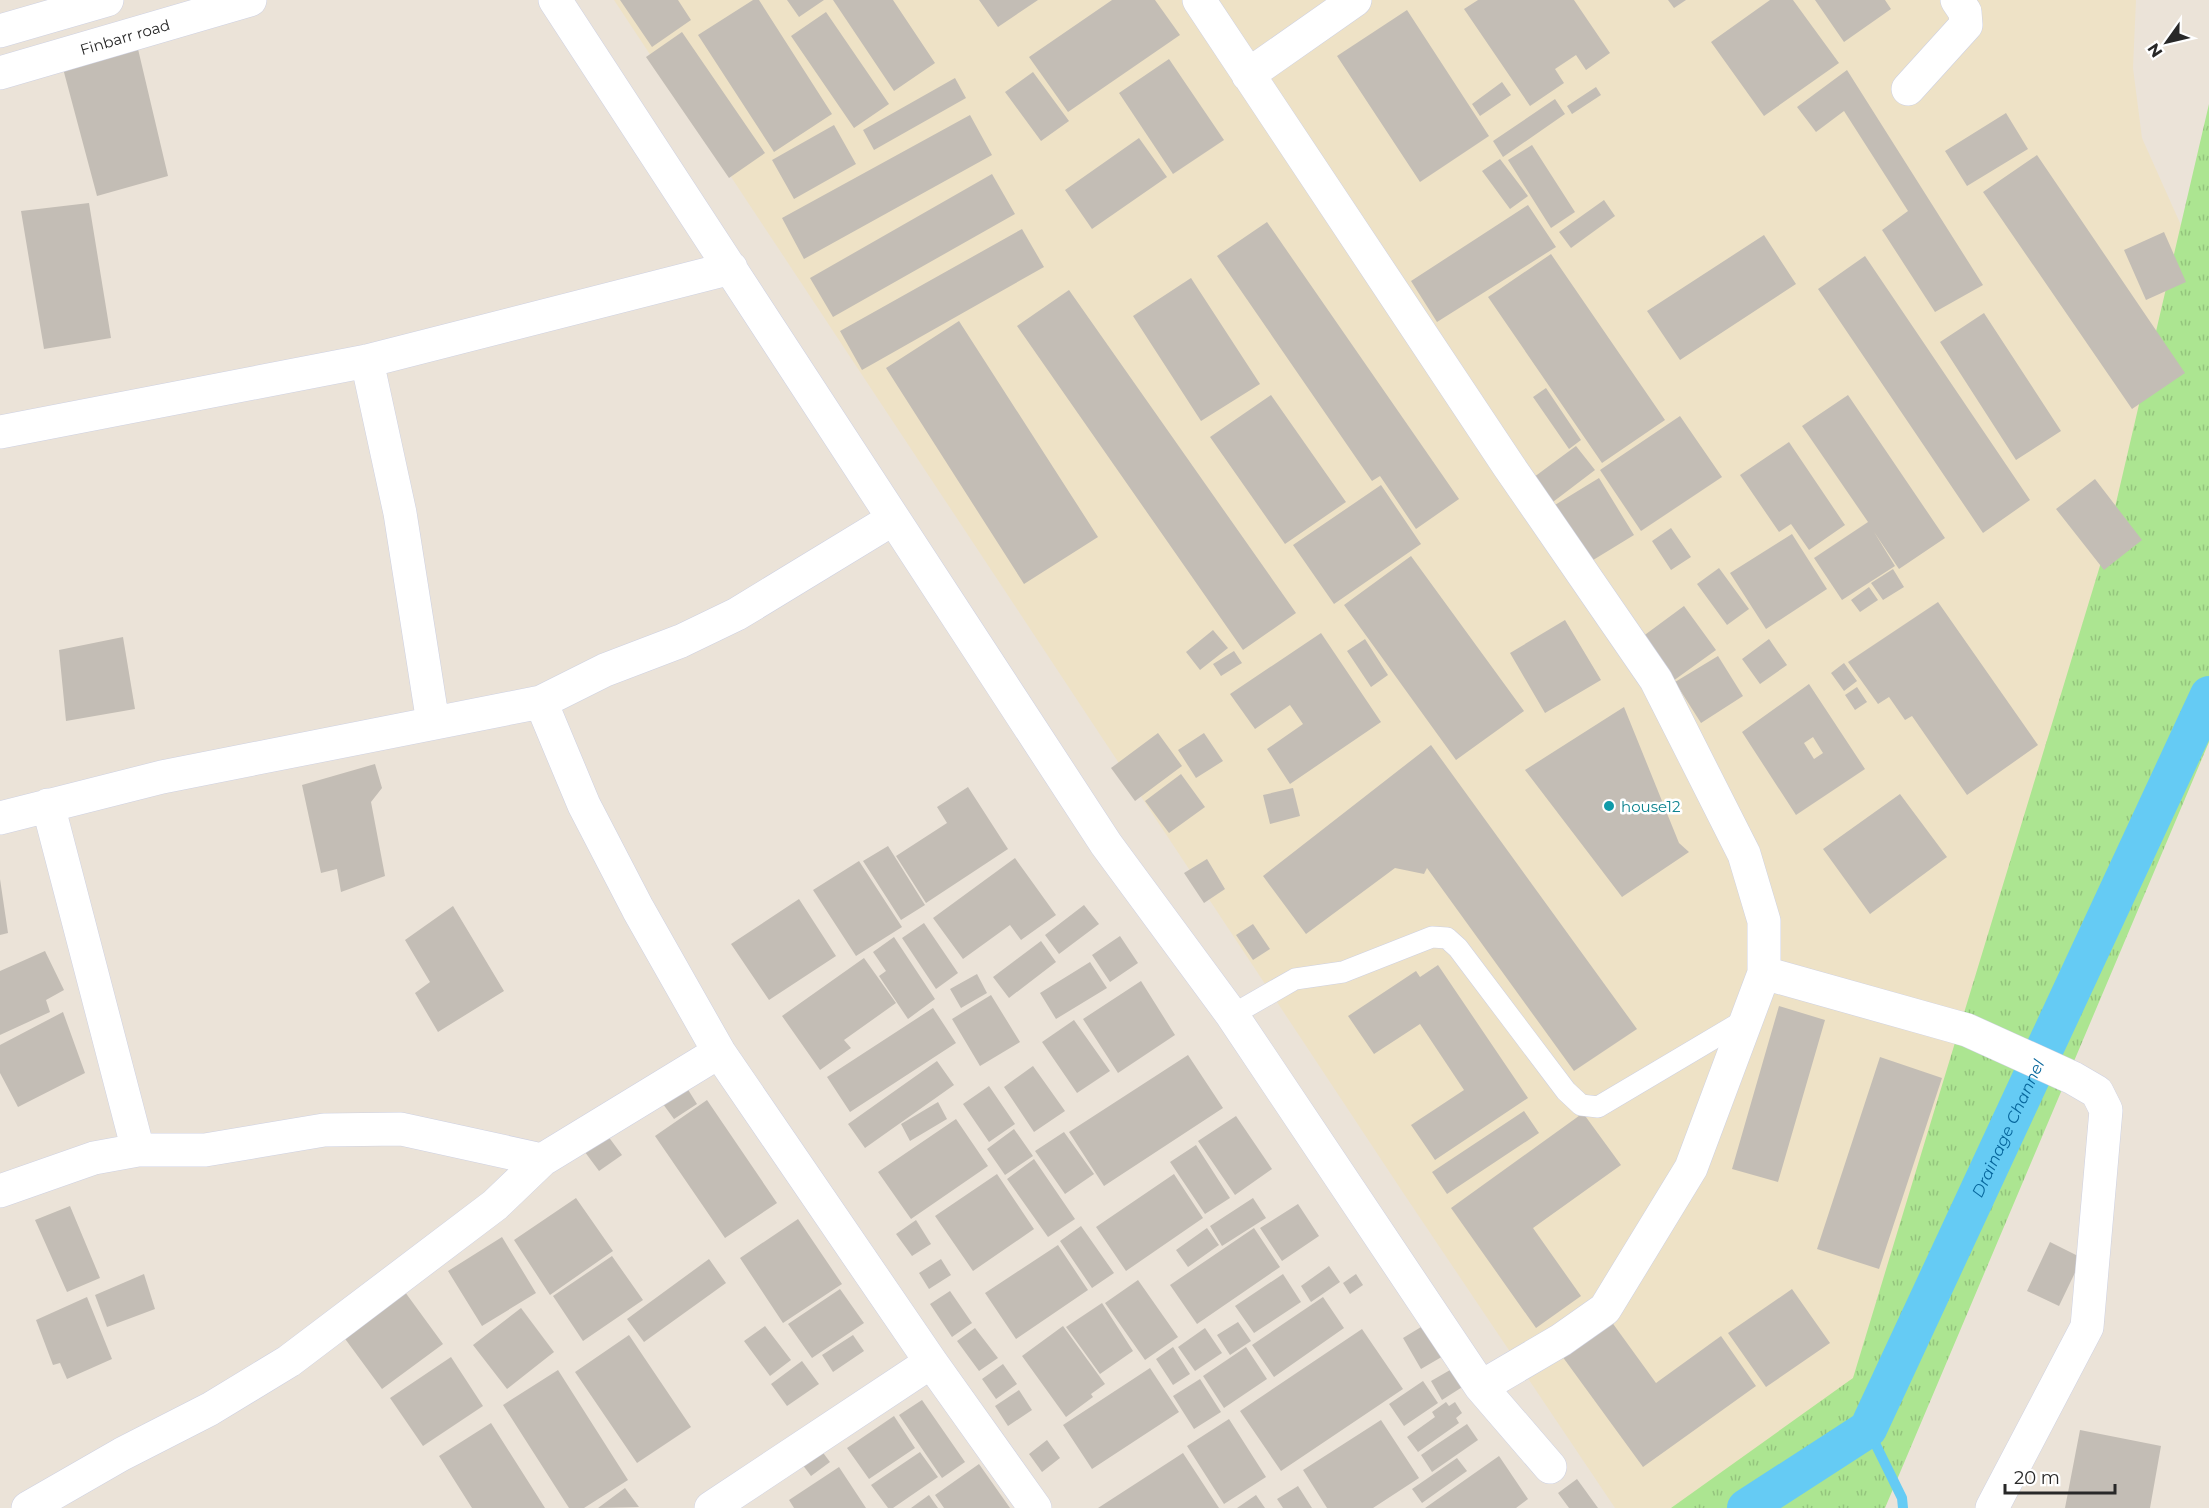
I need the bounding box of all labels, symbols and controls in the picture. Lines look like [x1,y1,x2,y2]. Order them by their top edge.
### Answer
north arrow [2137,12,2197,72]
street label: Finbarr road [78,14,172,59]
text: N [2143,39,2166,61]
place label: house12 [1621,797,1681,816]
marker: house12 [1602,799,1616,813]
water label: Drainage Channel [1968,1056,2048,1200]
scale bar [2005,1457,2114,1495]
text: 20 m [2014,1467,2060,1489]

